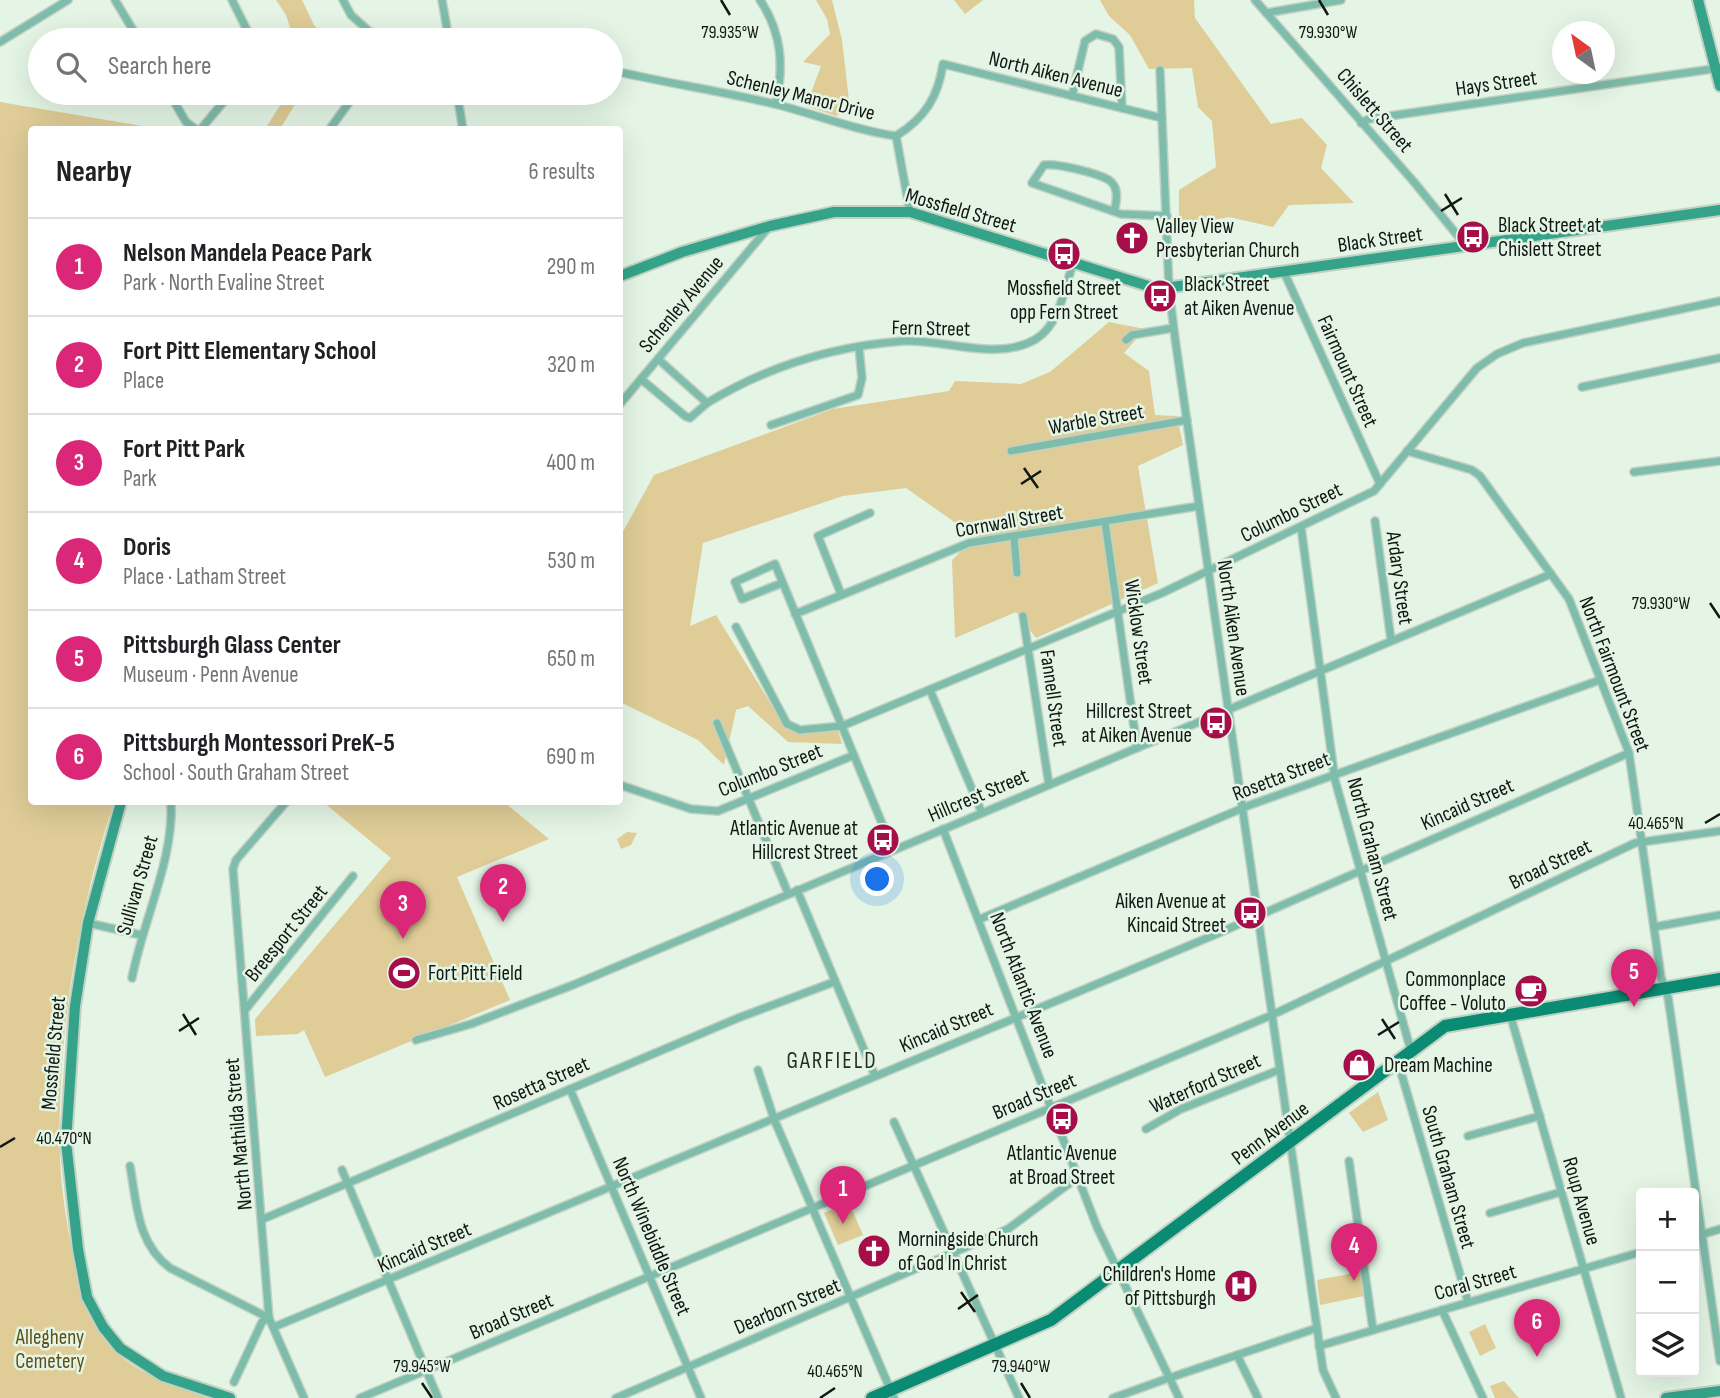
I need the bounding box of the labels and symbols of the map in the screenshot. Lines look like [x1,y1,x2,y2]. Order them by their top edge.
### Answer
north arrow [1552,21,1615,84]
text: 79.935°W [701,22,759,43]
text: 79.930°W [1299,22,1357,43]
street label: North Aiken Avenue [986,46,1125,103]
street label: Chislett Street [1331,63,1418,158]
street label: Schenley Manor Drive [724,65,878,126]
street label: Hays Street [1454,65,1538,102]
street label: Mossfield Street [903,183,1019,238]
place label: Black Street at Chislett Street [1498,213,1601,262]
place label: Valley View Presbyterian Church [1156,214,1299,263]
bus stop icon: Black Street at Chislett Street [1454,218,1492,256]
church icon: Valley View Presbyterian Church [1113,219,1151,257]
street label: Black Street [1336,221,1424,258]
bus stop icon: Mossfield Street opp Fern Street [1045,235,1083,273]
street label: Schenley Avenue [634,251,729,358]
place label: Black Street at Aiken Avenue [1184,272,1295,321]
place label: Mossfield Street opp Fern Street [1007,276,1121,325]
bus stop icon: Black Street at Aiken Avenue [1141,277,1179,315]
street label: Fairmount Street [1312,311,1383,431]
street label: Fern Street [891,315,971,342]
street label: Warble Street [1047,399,1145,440]
street label: Columbo Street [1236,477,1346,548]
street label: Cornwall Street [953,500,1065,543]
street label: Ardary Street [1380,529,1418,626]
street label: North Aiken Avenue [1212,558,1255,698]
street label: Wicklow Street [1119,578,1158,686]
street label: North Fairmount Street [1573,593,1656,755]
text: 79.930°W [1632,593,1690,614]
street label: Fannell Street [1034,648,1073,748]
place label: Hillcrest Street at Aiken Avenue [1081,699,1192,748]
bus stop icon: Hillcrest Street at Aiken Avenue [1197,704,1235,742]
street label: Columbo Street [715,738,826,803]
street label: Rosetta Street [1229,746,1334,807]
street label: Hillcrest Street [924,763,1032,828]
street label: Kincaid Street [1417,773,1518,836]
street label: North Graham Street [1341,775,1404,923]
text: 40.465°N [1628,813,1684,834]
place label: Atlantic Avenue at Hillcrest Street [729,816,858,865]
bus stop icon: Atlantic Avenue at Hillcrest Street [864,821,902,859]
street label: Sullivan Street [111,832,164,938]
street label: Broad Street [1505,834,1595,895]
your location [860,862,894,896]
pin: 2 [480,864,526,922]
street label: Breesport Street [240,880,333,987]
pin: 3 [380,881,426,939]
place label: Aiken Avenue at Kincaid Street [1114,889,1226,938]
bus stop icon: Aiken Avenue at Kincaid Street [1231,894,1269,932]
street label: North Atlantic Avenue [984,909,1063,1062]
pin: 5 [1611,949,1657,1007]
sports icon: Fort Pitt Field [385,954,423,992]
place label: Fort Pitt Field [428,961,523,986]
place label: Commonplace Coffee - Voluto [1399,967,1506,1016]
cafe icon: Commonplace Coffee - Voluto [1512,972,1550,1010]
street label: Mossfield Street [36,995,71,1111]
street label: Kincaid Street [896,997,997,1058]
shop icon: Dream Machine [1340,1046,1378,1084]
district label: GARFIELD [786,1047,878,1075]
street label: Waterford Street [1146,1048,1264,1119]
street label: Rosetta Street [489,1051,593,1116]
place label: Dream Machine [1384,1053,1493,1078]
street label: North Mathilda Street [219,1057,258,1211]
street label: Broad Street [989,1068,1080,1125]
street label: Penn Avenue [1227,1096,1314,1170]
bus stop icon: Atlantic Avenue at Broad Street [1043,1100,1081,1138]
street label: South Graham Street [1416,1103,1481,1252]
text: 40.470°N [36,1128,92,1149]
place label: Atlantic Avenue at Broad Street [1006,1141,1117,1190]
street label: North Winebiddle Street [607,1153,696,1319]
street label: Roup Avenue [1557,1154,1606,1248]
pin: 1 [820,1166,866,1224]
street label: Kincaid Street [374,1217,475,1278]
pin: 4 [1331,1223,1377,1281]
place label: Morningside Church of God In Christ [898,1227,1039,1276]
church icon: Morningside Church of God In Christ [855,1232,893,1270]
street label: Coral Street [1431,1259,1519,1306]
place label: Children's Home of Pittsburgh [1102,1262,1216,1311]
hospital icon: Children's Home of Pittsburgh [1222,1267,1260,1305]
street label: Dearborn Street [730,1273,844,1340]
street label: Broad Street [466,1288,557,1345]
pin: 6 [1514,1299,1560,1357]
park label: Allegheny Cemetery [15,1325,85,1374]
text: 79.945°W [393,1356,451,1377]
text: 79.940°W [992,1356,1050,1377]
text: 40.465°N [807,1361,863,1382]

